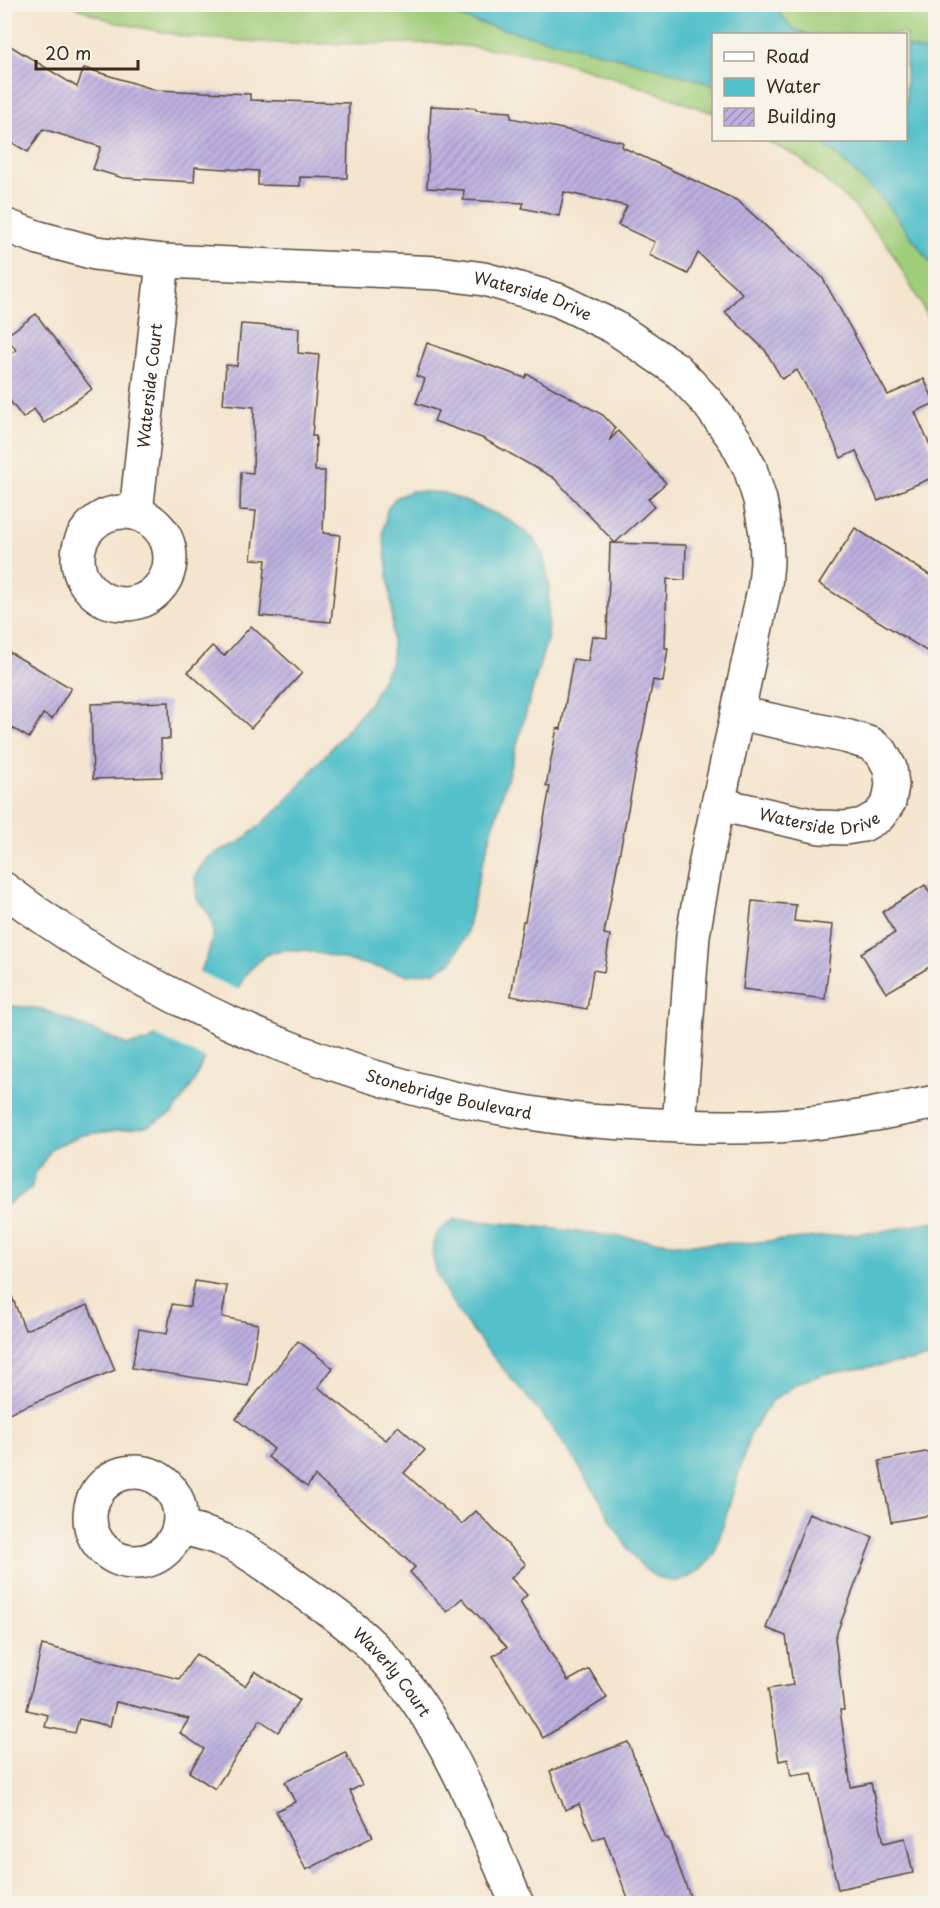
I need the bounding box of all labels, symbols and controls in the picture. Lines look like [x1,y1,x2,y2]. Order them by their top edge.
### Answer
scale bar [36,33,138,71]
legend [712,33,907,141]
text: 20 m [45,39,91,66]
text: Road [766,42,810,69]
text: Water [766,72,821,99]
text: Building [766,102,836,129]
street label: Waterside Drive [473,265,596,326]
street label: Waterside Court [130,321,167,449]
street label: Waterside Drive [757,801,884,840]
street label: Stonebridge Boulevard [363,1062,534,1124]
street label: Waverly Court [348,1621,438,1721]

